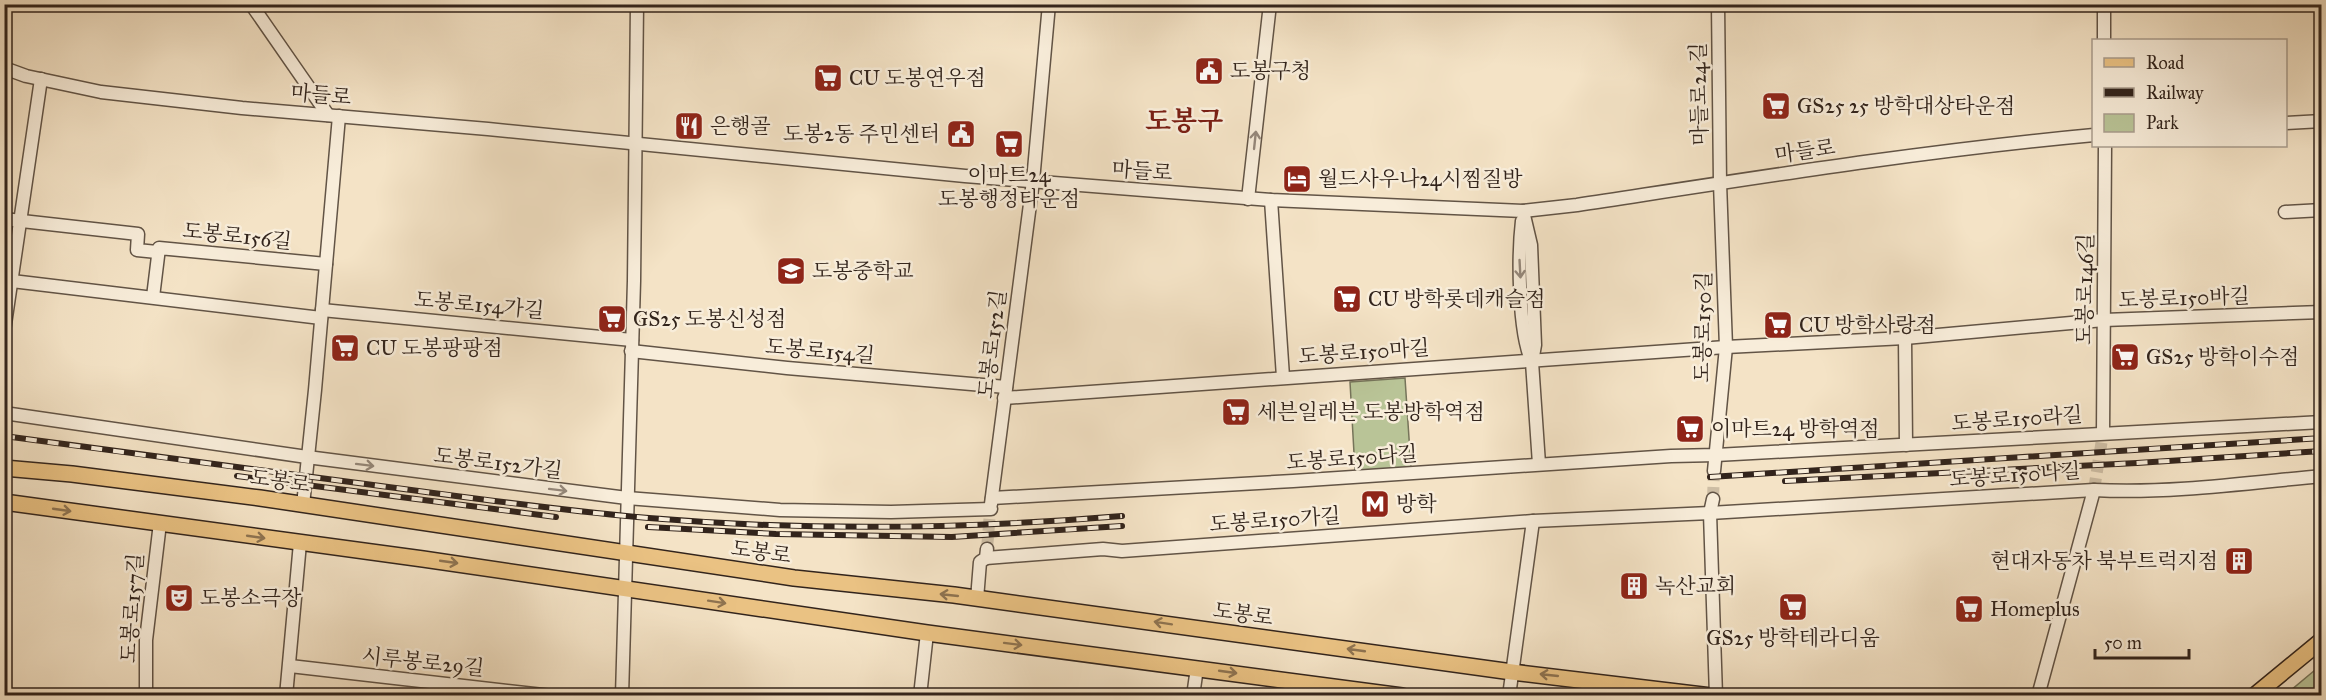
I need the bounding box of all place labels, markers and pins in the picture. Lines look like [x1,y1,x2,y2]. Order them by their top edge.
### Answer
public building icon: 도봉구청 [1193,55,1225,87]
place label: 도봉구청 [1230,58,1311,84]
supermarket icon: CU 도봉연우점 [812,62,844,94]
place label: CU 도봉연우점 [849,65,986,91]
supermarket icon: GS25 25 방학대상타운점 [1760,90,1792,122]
place label: GS25 25 방학대상타운점 [1797,93,2015,119]
restaurant icon: 은행골 [673,110,705,142]
place label: 은행골 [710,113,771,139]
public building icon: 도봉2동 주민센터 [945,118,977,150]
place label: 도봉2동 주민센터 [783,121,940,147]
supermarket icon: 이마트24 도봉행정타운점 [993,128,1025,160]
place label: 이마트24 도봉행정타운점 [938,162,1080,212]
hotel icon: 월드사우나24시찜질방 [1281,163,1313,195]
place label: 월드사우나24시찜질방 [1318,166,1523,192]
school or university icon: 도봉중학교 [775,255,807,287]
place label: 도봉중학교 [812,258,913,284]
supermarket icon: CU 방학롯데캐슬점 [1331,283,1363,315]
place label: CU 방학롯데캐슬점 [1368,286,1545,312]
supermarket icon: GS25 도봉신성점 [596,303,628,335]
place label: GS25 도봉신성점 [633,306,786,332]
supermarket icon: CU 방학사랑점 [1762,309,1794,341]
place label: CU 방학사랑점 [1799,312,1936,338]
supermarket icon: CU 도봉팡팡점 [329,332,361,364]
place label: CU 도봉팡팡점 [366,335,503,361]
supermarket icon: GS25 방학이수점 [2109,341,2141,373]
place label: GS25 방학이수점 [2146,344,2299,370]
supermarket icon: 세븐일레븐 도봉방학역점 [1220,396,1252,428]
place label: 세븐일레븐 도봉방학역점 [1257,399,1485,425]
supermarket icon: 이마트24 방학역점 [1674,413,1706,445]
place label: 이마트24 방학역점 [1711,416,1880,442]
metro station icon: 방학 [1359,488,1391,520]
place label: 방학 [1396,491,1437,517]
building icon: 현대자동차 북부트럭지점 [2223,545,2255,577]
place label: 현대자동차 북부트럭지점 [1990,548,2218,574]
building icon: 녹산교회 [1618,570,1650,602]
place label: 녹산교회 [1655,573,1736,599]
theatre icon: 도봉소극장 [163,582,195,614]
place label: 도봉소극장 [200,585,302,611]
supermarket icon: GS25 방학테라디움 [1777,591,1809,623]
supermarket icon: Homeplus [1953,593,1985,625]
place label: Homeplus [1990,596,2080,622]
place label: GS25 방학테라디움 [1706,625,1880,651]

